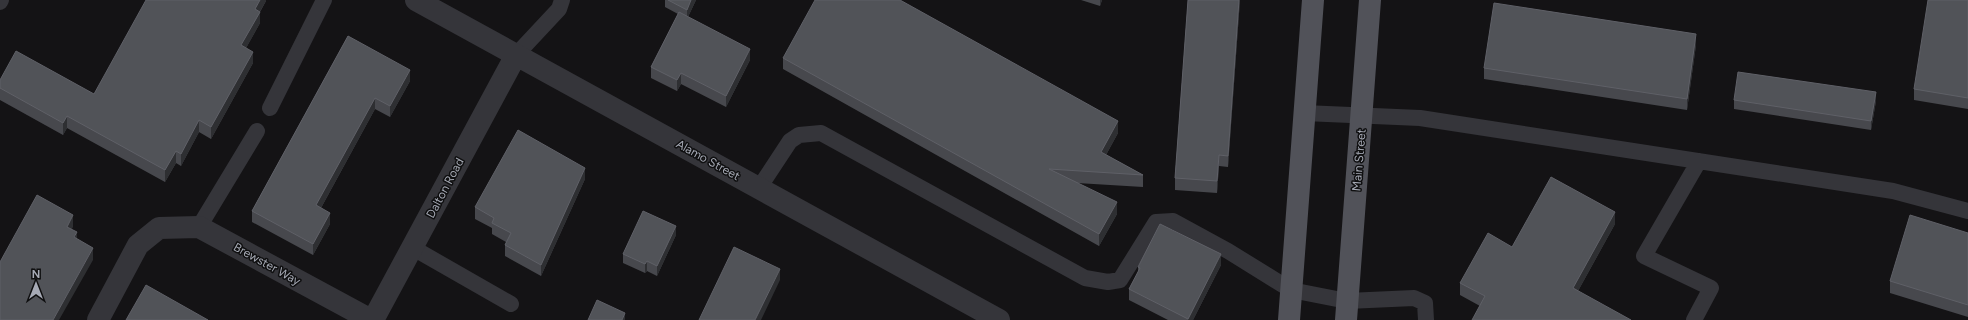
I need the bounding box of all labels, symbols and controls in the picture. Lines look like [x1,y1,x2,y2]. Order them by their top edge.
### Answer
street label: Main Street [1349,128,1369,192]
street label: Alamo Street [674,137,743,183]
street label: Dalton Road [423,156,467,220]
street label: Brewster Way [231,240,303,288]
north arrow [16,264,56,304]
text: N [32,268,40,281]

